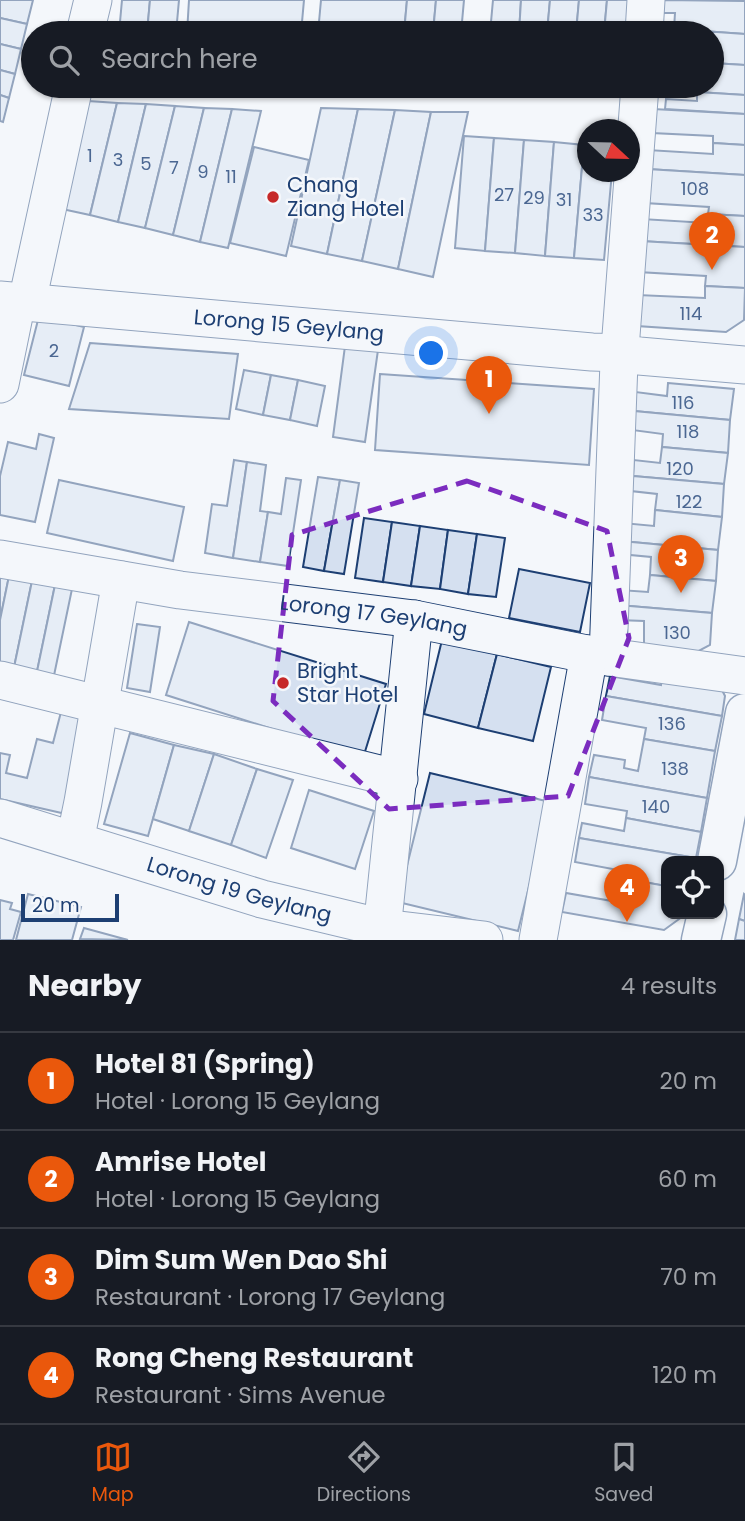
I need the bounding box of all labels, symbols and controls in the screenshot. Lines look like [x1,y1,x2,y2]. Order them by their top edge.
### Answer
search box [21,21,724,98]
icon: search [45,41,83,79]
text: Search here [101,41,258,77]
north arrow [577,119,640,182]
house number: 1 [87,143,93,168]
house number: 3 [113,147,123,172]
house number: 5 [140,151,152,176]
house number: 7 [169,155,179,180]
house number: 9 [197,159,209,184]
house number: 11 [225,164,237,189]
place label: Chang Ziang Hotel [287,170,405,223]
house number: 108 [681,176,709,201]
house number: 27 [494,182,514,207]
house number: 29 [523,185,545,210]
house number: 31 [556,187,572,212]
marker: Chang Ziang Hotel [265,189,281,205]
house number: 33 [582,202,604,227]
pin: 2 [689,212,735,270]
house number: 114 [680,301,702,326]
street label: Lorong 15 Geylang [193,302,385,348]
your location [414,336,448,370]
house number: 2 [49,338,59,363]
pin: 1 [466,356,512,414]
house number: 116 [672,390,694,415]
house number: 118 [677,419,699,444]
house number: 120 [666,456,694,481]
house number: 122 [676,489,702,514]
pin: 3 [658,535,704,593]
street label: Lorong 17 Geylang [278,588,470,643]
house number: 130 [663,620,691,645]
place label: Bright Star Hotel [297,656,398,709]
marker: Bright Star Hotel [275,675,291,691]
house number: 136 [658,711,686,736]
house number: 138 [661,756,689,781]
house number: 140 [642,794,670,819]
street label: Lorong 19 Geylang [144,849,335,929]
map controls [661,856,724,919]
button: locate [661,856,724,919]
pin: 4 [604,864,650,922]
scale bar [21,891,119,923]
text: 20 m [32,892,80,919]
text: Nearby [28,964,142,1007]
text: 4 results [621,970,717,1002]
text: Hotel 81 (Spring) [95,1046,315,1082]
text: 1 [47,1065,55,1097]
text: 20 m [659,1065,717,1097]
text: Hotel · Lorong 15 Geylang [95,1085,380,1117]
text: Amrise Hotel [95,1144,266,1180]
text: 2 [44,1163,58,1195]
text: 60 m [658,1163,717,1195]
text: Hotel · Lorong 15 Geylang [95,1183,380,1215]
text: Dim Sum Wen Dao Shi [95,1242,387,1278]
text: 3 [44,1261,58,1293]
text: 70 m [660,1261,717,1293]
text: Restaurant · Lorong 17 Geylang [95,1281,445,1313]
text: Rong Cheng Restaurant [95,1340,413,1376]
text: 4 [43,1359,59,1391]
text: 120 m [652,1359,717,1391]
text: Restaurant · Sims Avenue [95,1379,386,1411]
tab: Map [92,1438,134,1509]
tab: Directions [317,1438,411,1509]
tab: Saved [594,1438,653,1509]

